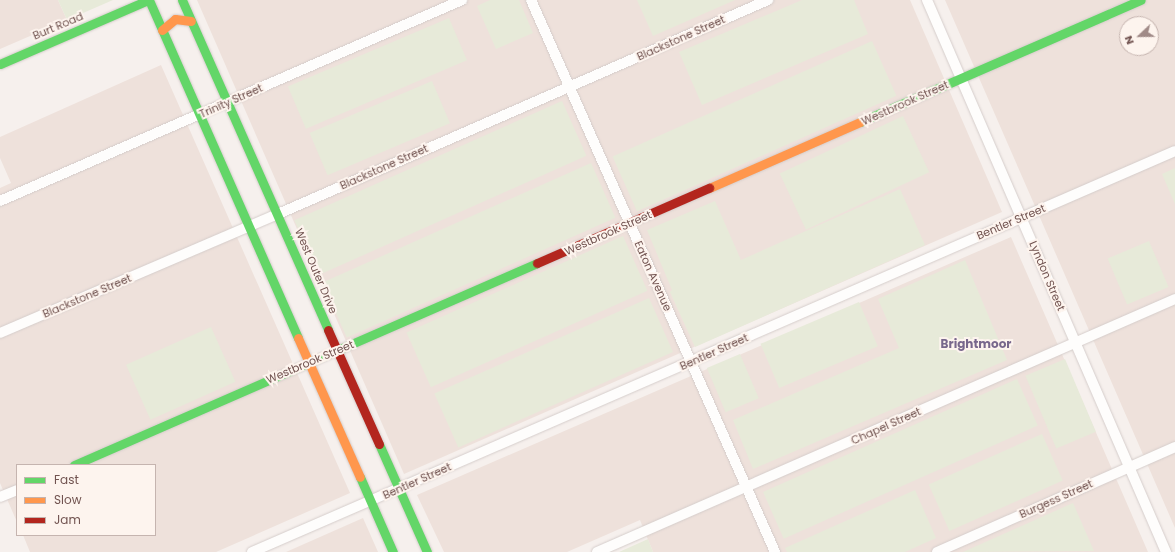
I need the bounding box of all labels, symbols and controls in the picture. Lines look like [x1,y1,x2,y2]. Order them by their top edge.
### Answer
street label: Burt Road [31,9,85,43]
street label: Blackstone Street [635,13,727,63]
north arrow [1119,16,1159,56]
text: N [1120,33,1138,47]
street label: Westbrook Street [860,78,950,128]
street label: Trinity Street [197,81,265,121]
street label: Blackstone Street [338,142,430,192]
street label: Bentler Street [975,202,1047,242]
street label: Westbrook Street [563,208,653,258]
street label: West Outer Drive [292,226,340,316]
street label: Eaton Avenue [632,239,674,313]
street label: Lyndon Street [1026,239,1068,313]
street label: Blackstone Street [41,271,133,321]
street label: Bentler Street [678,331,750,373]
district label: Brightmoor [941,337,1011,351]
street label: Westbrook Street [264,338,356,386]
street label: Chapel Street [849,405,923,447]
street label: Bentler Street [381,460,453,502]
legend [16,464,156,536]
text: Fast [54,471,79,488]
street label: Burgess Street [1017,477,1095,521]
text: Slow [54,491,82,508]
text: Jam [54,511,81,528]

